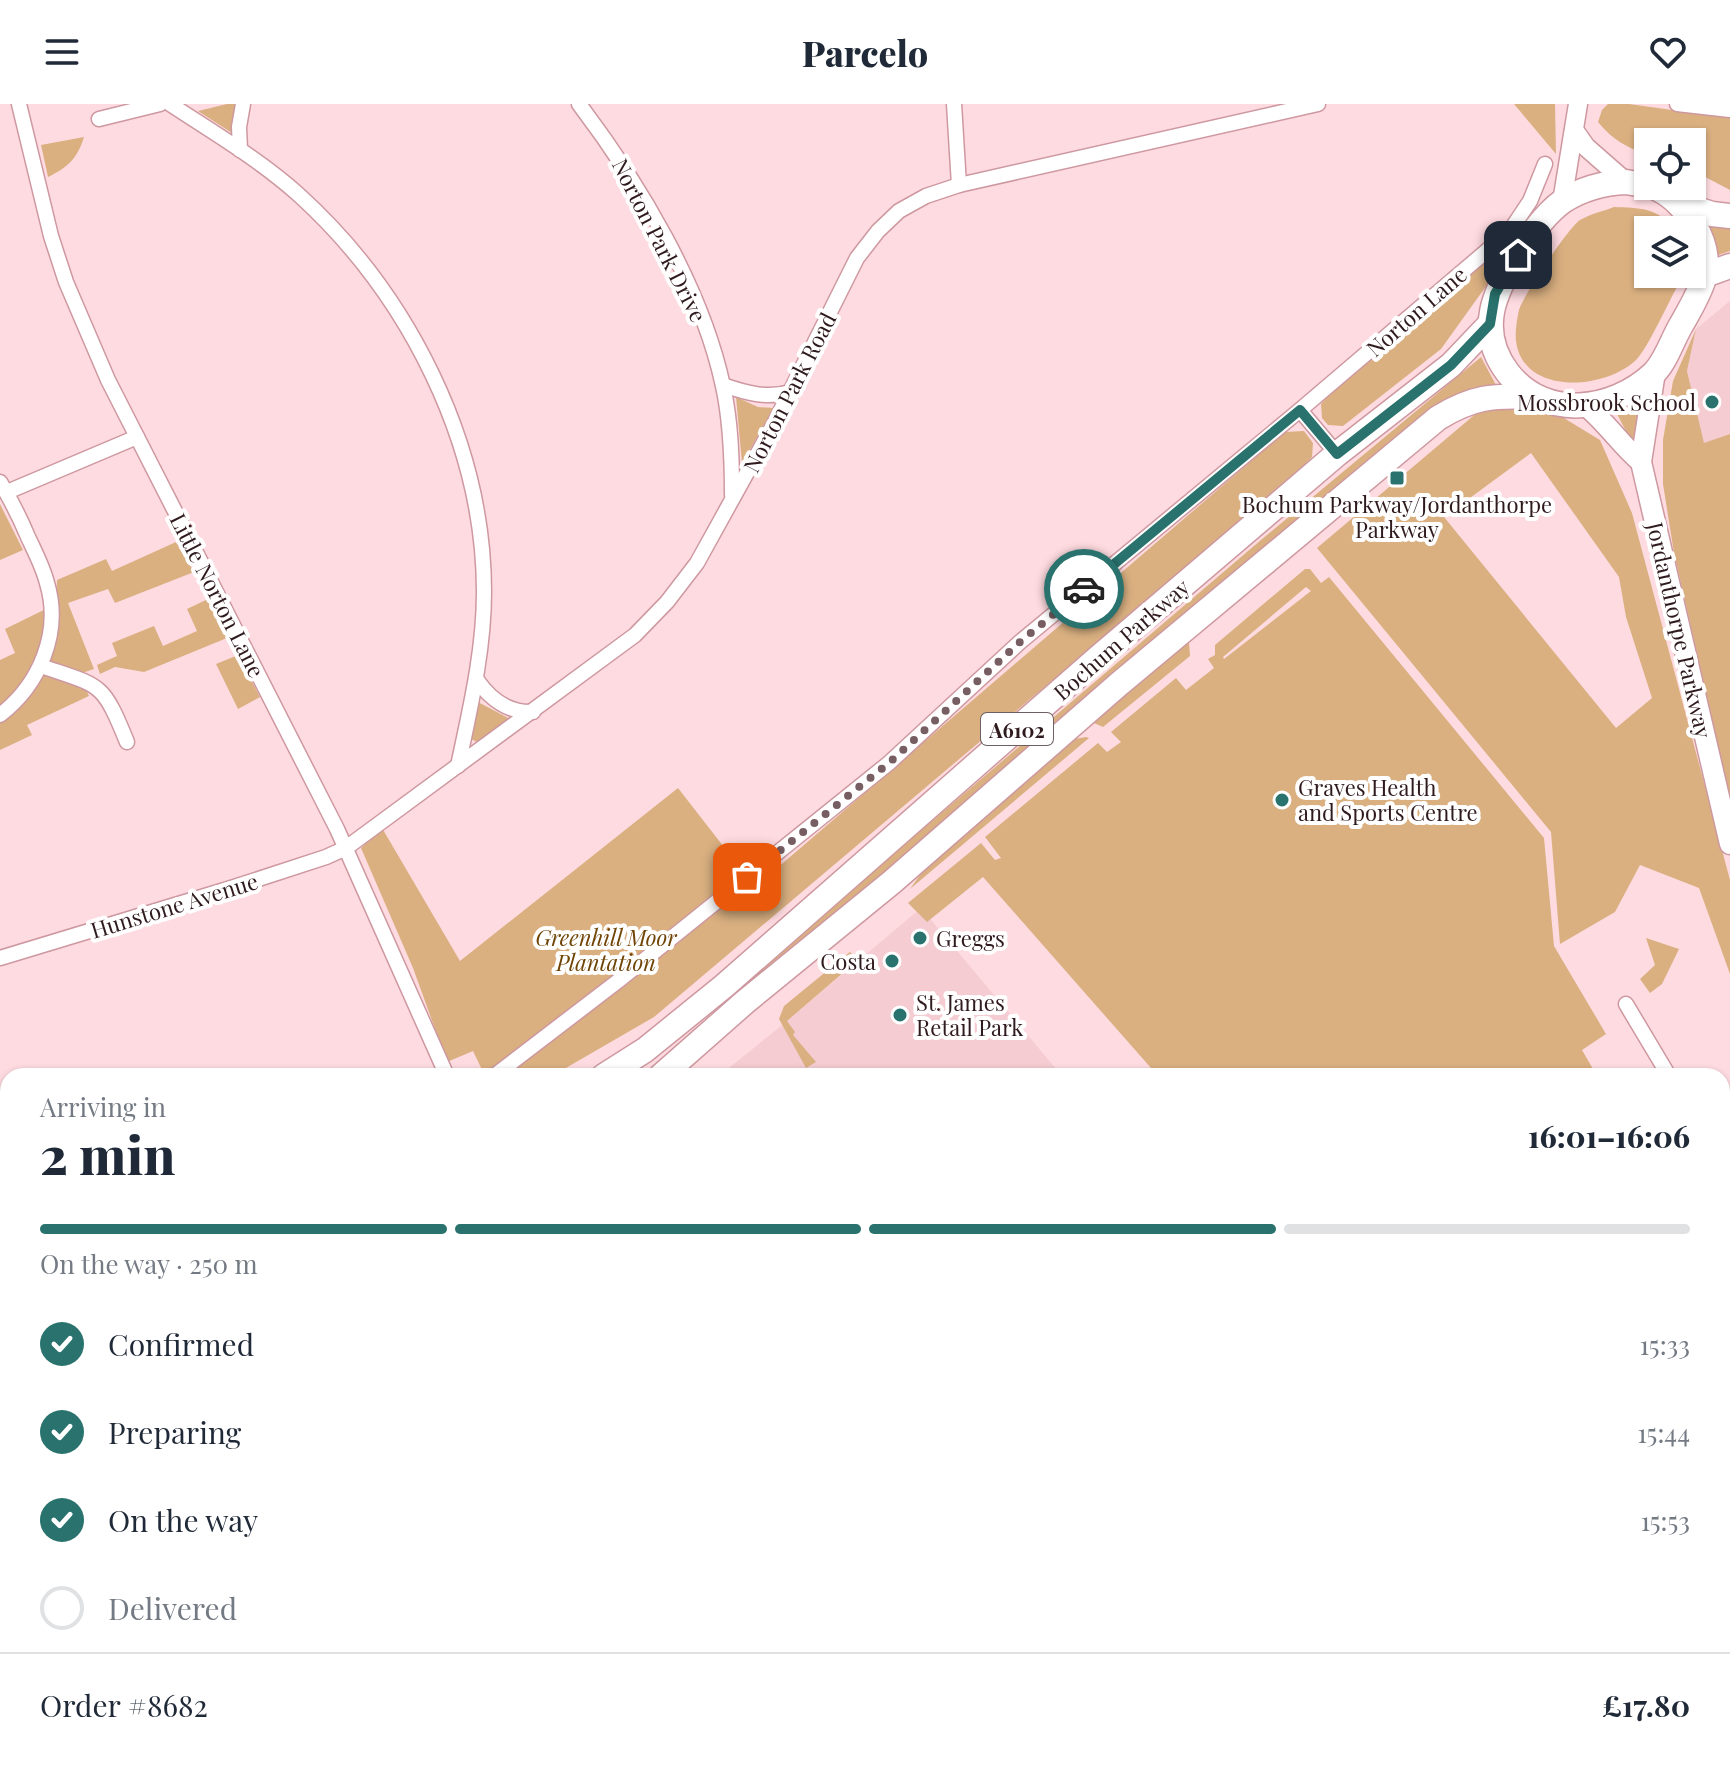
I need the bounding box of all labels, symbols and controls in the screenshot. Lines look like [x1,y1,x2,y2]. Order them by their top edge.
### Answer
text: Parcelo [802,28,928,76]
icon: menu [40,30,84,74]
icon: heart [1646,30,1690,74]
map controls [1634,128,1706,288]
button: locate [1634,128,1706,200]
street label: Norton Park Drive [606,153,714,327]
button: layers [1634,216,1706,288]
pin [1484,221,1552,289]
icon: home [1496,233,1540,277]
street label: Norton Lane [1360,259,1472,363]
street label: Norton Park Road [736,307,842,477]
place label: Mossbrook School [1517,387,1696,417]
marker: Mossbrook School [1703,393,1721,411]
marker: Bochum Parkway/Jordanthorpe Parkway [1388,469,1406,487]
place label: Bochum Parkway/Jordanthorpe Parkway [1242,489,1552,544]
street label: Little Norton Lane [164,508,272,682]
street label: Jordanthorpe Parkway [1640,518,1719,741]
courier [1044,549,1124,629]
icon: car [1062,567,1106,611]
street label: Bochum Parkway [1047,572,1195,706]
road number: A6102 [981,713,1053,745]
place label: Graves Health and Sports Centre [1298,772,1478,827]
marker: Graves Health and Sports Centre [1273,791,1291,809]
pin [713,843,781,911]
icon: bag [725,855,769,899]
street label: Hunstone Avenue [87,865,261,945]
park label: Greenhill Moor Plantation [535,922,677,977]
place label: Greggs [936,923,1005,953]
marker: Greggs [911,929,929,947]
place label: Costa [820,946,876,976]
marker: Costa [883,952,901,970]
place label: St. James Retail Park [916,987,1023,1042]
marker: St. James Retail Park [891,1006,909,1024]
text: Arriving in [40,1089,166,1124]
text: 16:01–16:06 [1528,1116,1690,1156]
text: 2 min [40,1119,175,1188]
text: On the way · 250 m [40,1246,258,1281]
icon: check [40,1322,84,1366]
text: Confirmed [108,1324,254,1364]
text: 15:33 [1640,1327,1690,1362]
icon: check [40,1410,84,1454]
text: Preparing [108,1412,241,1452]
text: 15:44 [1637,1415,1690,1450]
icon: check [40,1498,84,1542]
text: On the way [108,1500,258,1540]
text: 15:53 [1640,1503,1690,1538]
text: Delivered [108,1588,237,1628]
text: Order #8682 [40,1685,208,1725]
text: £17.80 [1602,1685,1690,1725]

